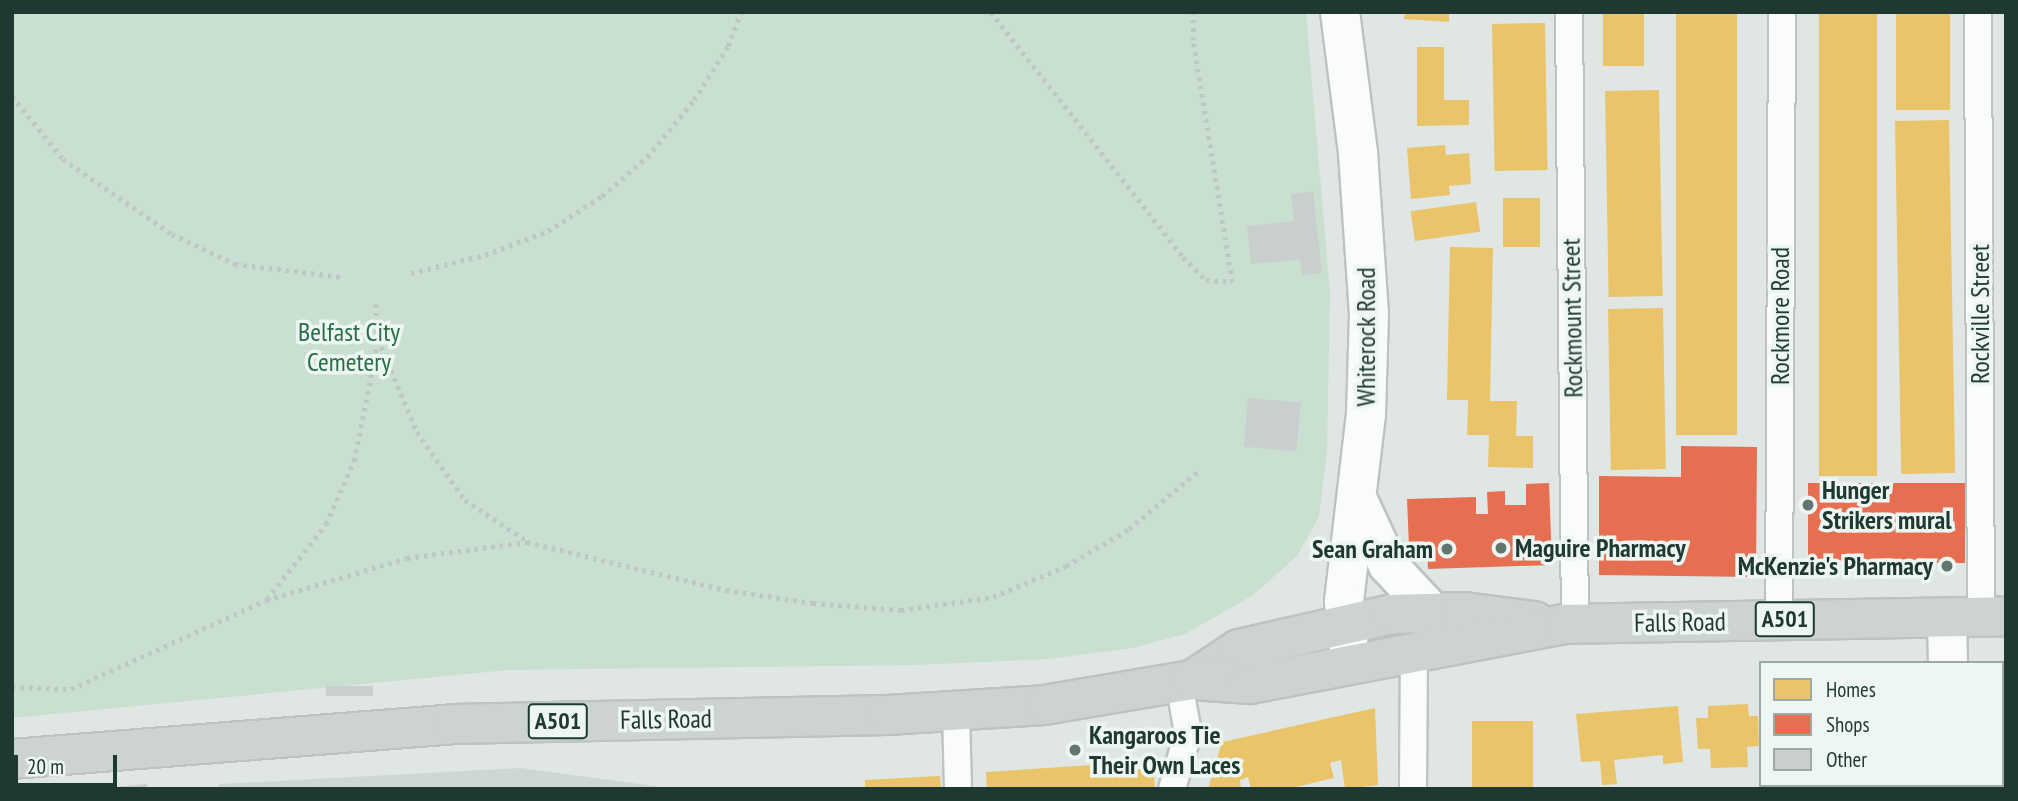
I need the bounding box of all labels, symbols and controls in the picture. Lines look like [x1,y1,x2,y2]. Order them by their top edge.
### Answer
street label: Rockmount Street [1555,238,1589,398]
street label: Rockville Street [1964,244,1996,384]
street label: Rockmore Road [1764,247,1796,385]
street label: Whiterock Road [1350,267,1382,407]
park label: Belfast City Cemetery [298,316,400,378]
place label: Hunger Strikers mural [1822,474,1952,536]
marker: Hunger Strikers mural [1800,497,1816,513]
place label: Maguire Pharmacy [1515,532,1686,564]
place label: Sean Graham [1312,533,1433,565]
marker: Maguire Pharmacy [1493,540,1509,556]
marker: Sean Graham [1439,541,1455,557]
place label: McKenzie's Pharmacy [1738,550,1933,582]
marker: McKenzie's Pharmacy [1939,558,1955,574]
road number: A501 [1754,598,1816,640]
street label: Falls Road [1634,606,1726,638]
legend [1759,661,2004,787]
text: Homes [1826,676,1876,703]
road number: A501 [526,700,590,742]
street label: Falls Road [620,703,712,735]
text: Shops [1826,711,1870,738]
place label: Kangaroos Tie Their Own Laces [1089,719,1241,780]
scale bar [18,742,121,786]
marker: Kangaroos Tie Their Own Laces [1067,742,1083,758]
text: Other [1826,746,1867,773]
text: 20 m [27,753,64,780]

